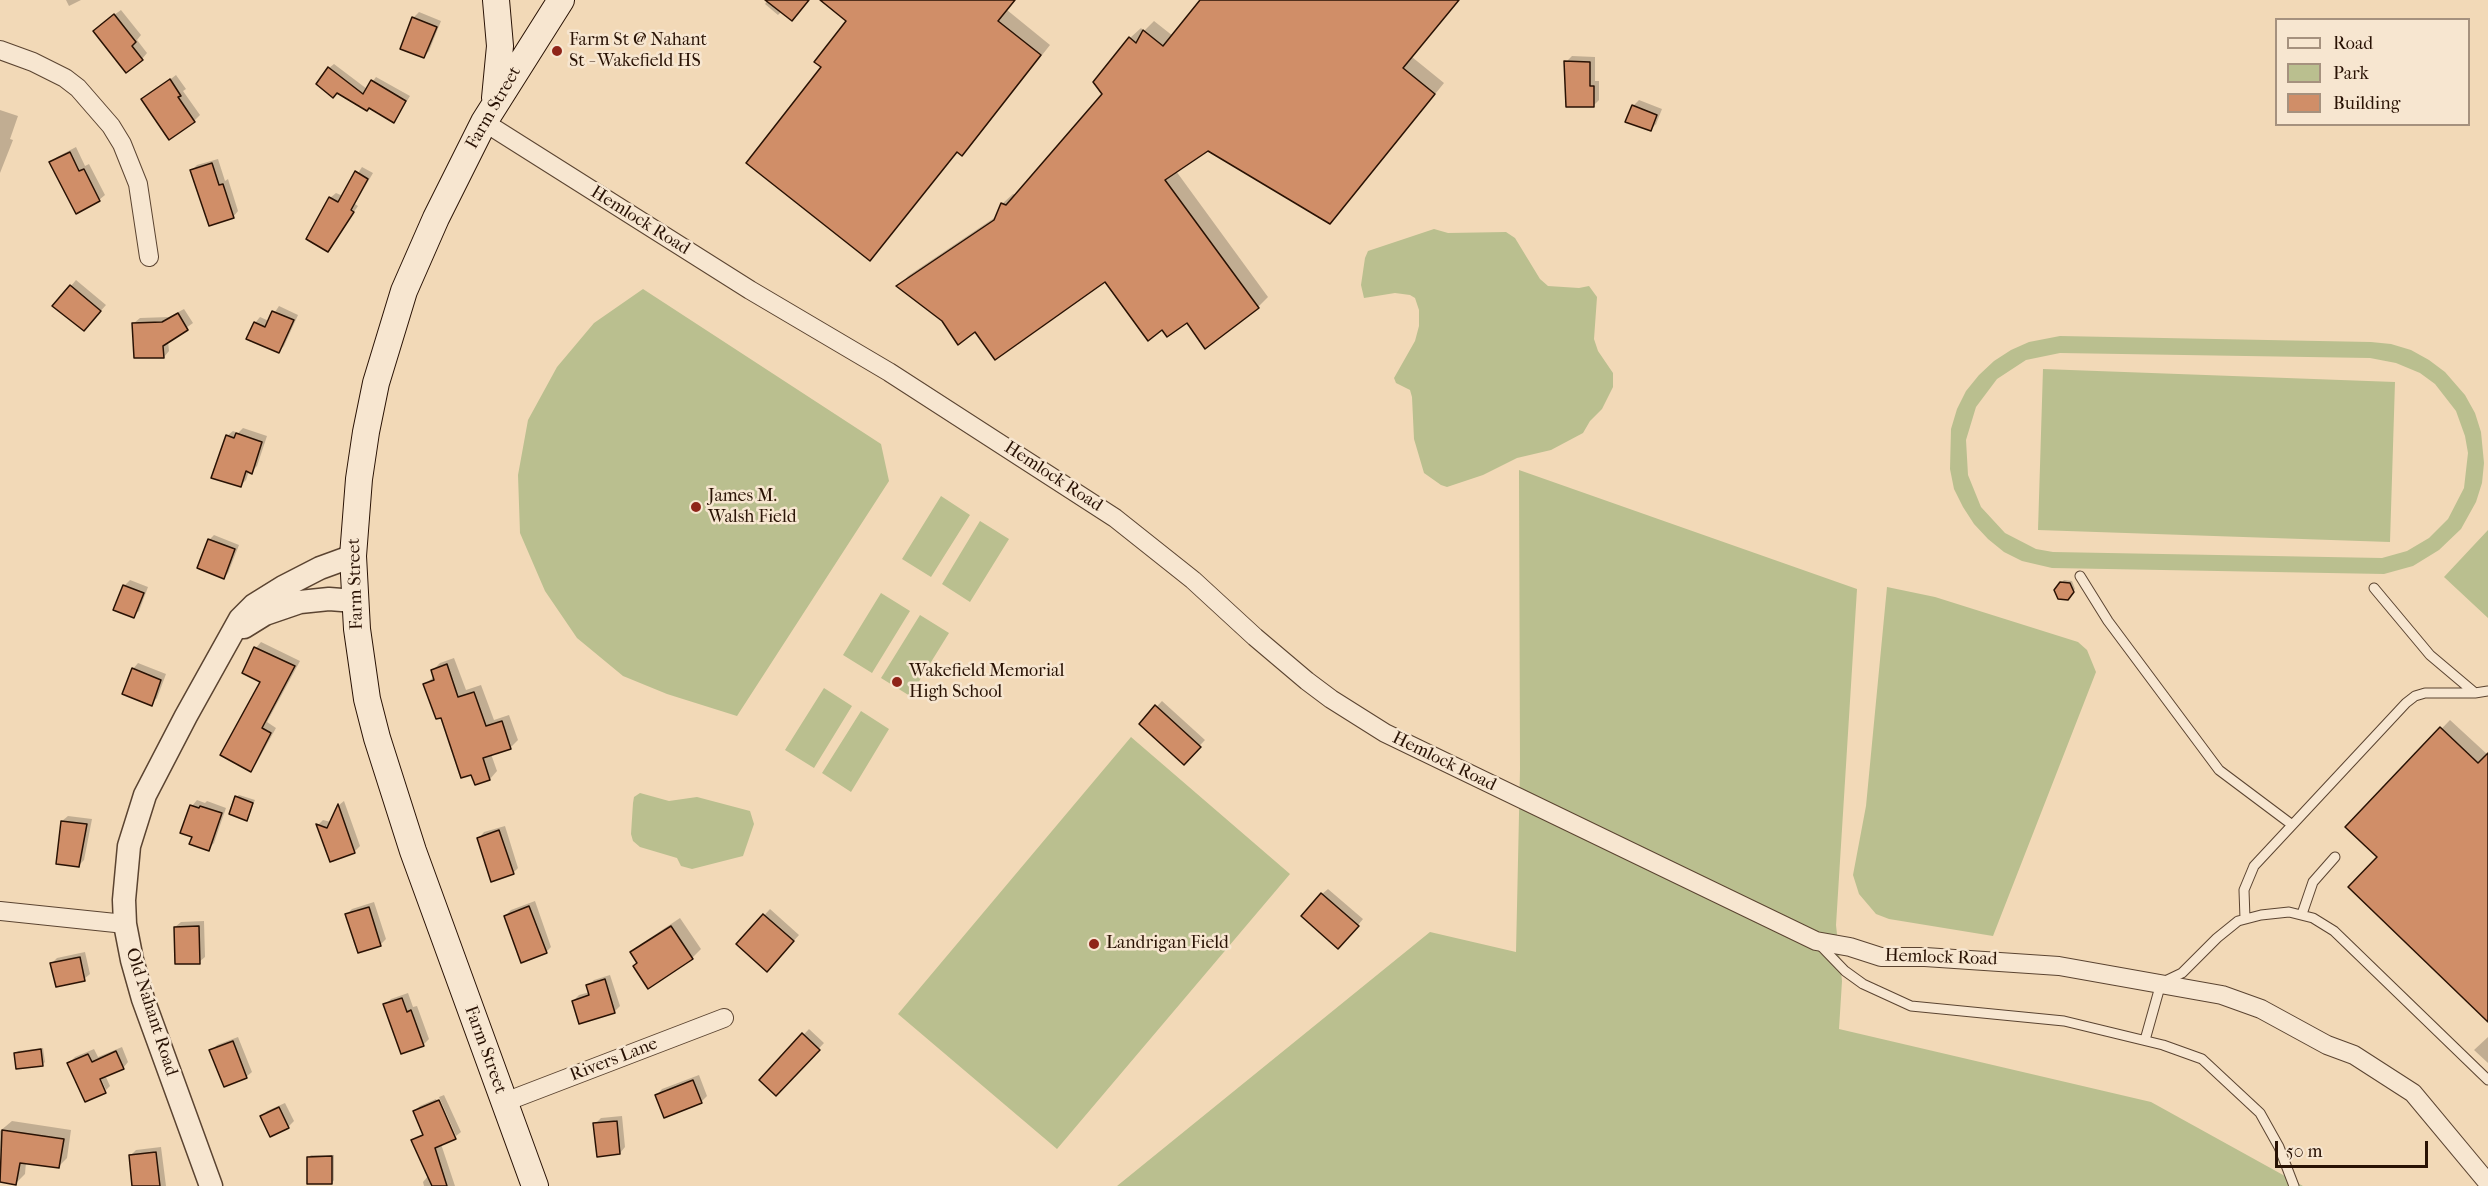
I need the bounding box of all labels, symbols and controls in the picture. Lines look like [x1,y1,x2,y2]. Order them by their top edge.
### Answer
legend [2275,18,2470,126]
place label: Farm St @ Nahant St - Wakefield HS [569,30,707,72]
text: Road [2333,33,2373,54]
marker: Farm St @ Nahant St - Wakefield HS [550,44,564,58]
street label: Farm Street [462,63,526,153]
text: Park [2333,63,2369,84]
text: Building [2333,93,2400,114]
street label: Hemlock Road [586,182,694,260]
street label: Hemlock Road [1000,437,1106,517]
place label: James M. Walsh Field [708,486,797,528]
marker: James M. Walsh Field [689,500,703,514]
street label: Farm Street [344,538,368,630]
place label: Wakefield Memorial High School [909,661,1064,704]
marker: Wakefield Memorial High School [890,675,904,689]
street label: Hemlock Road [1389,728,1499,796]
place label: Landrigan Field [1106,933,1229,955]
marker: Landrigan Field [1087,937,1101,951]
street label: Old Nahant Road [120,945,182,1079]
street label: Hemlock Road [1884,945,1998,971]
street label: Farm Street [459,1003,511,1097]
street label: Rivers Lane [567,1033,661,1087]
scale bar [2278,1129,2431,1167]
text: 50 m [2286,1141,2322,1162]

